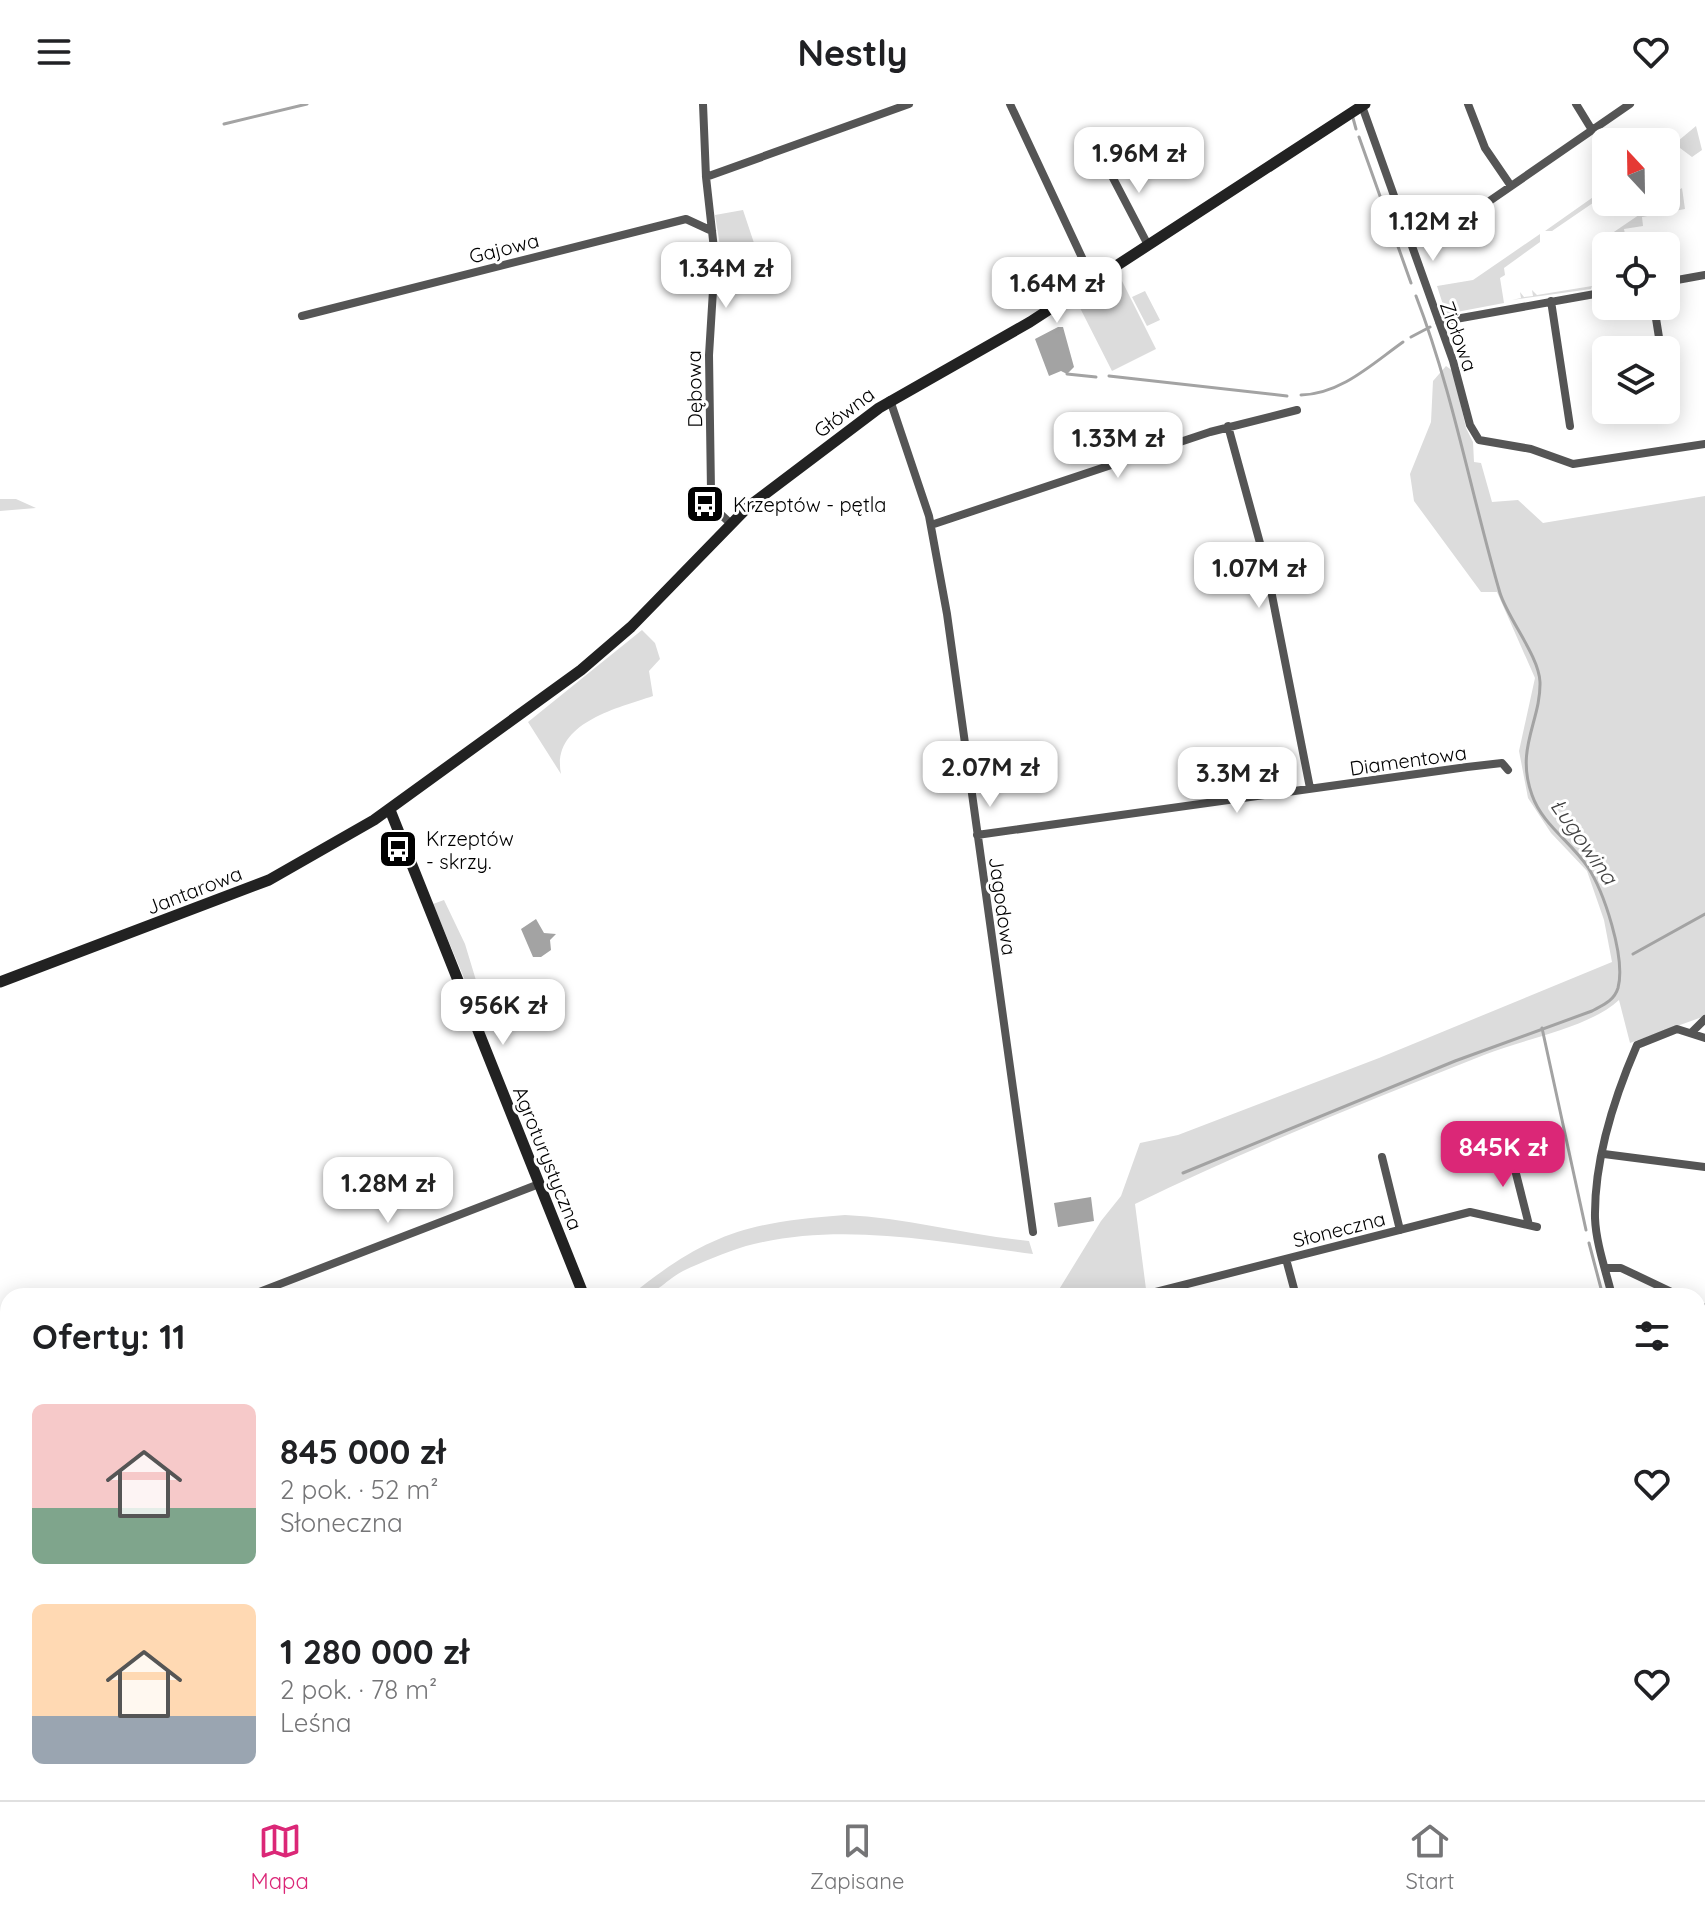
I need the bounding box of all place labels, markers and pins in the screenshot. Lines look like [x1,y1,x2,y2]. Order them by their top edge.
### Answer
pin: 1.96M zł [1056,127,1222,195]
pin: 1.12M zł [1350,195,1516,263]
pin: 1.34M zł [643,242,809,310]
pin: 1.64M zł [974,257,1140,325]
pin: 1.33M zł [1035,412,1201,480]
bus stop icon: Krzeptów - pętla [684,483,726,525]
place label: Krzeptów - pętla [733,492,886,517]
pin: 1.07M zł [1176,542,1342,610]
pin: 2.07M zł [907,741,1073,809]
pin: 3.3M zł [1163,747,1311,815]
place label: Krzeptów - skrzy. [426,826,514,874]
bus stop icon: Krzeptów - skrzy. [377,828,419,870]
pin: 956K zł [429,979,577,1047]
pin: 845K zł [1429,1121,1577,1189]
pin: 1.28M zł [305,1157,471,1225]

